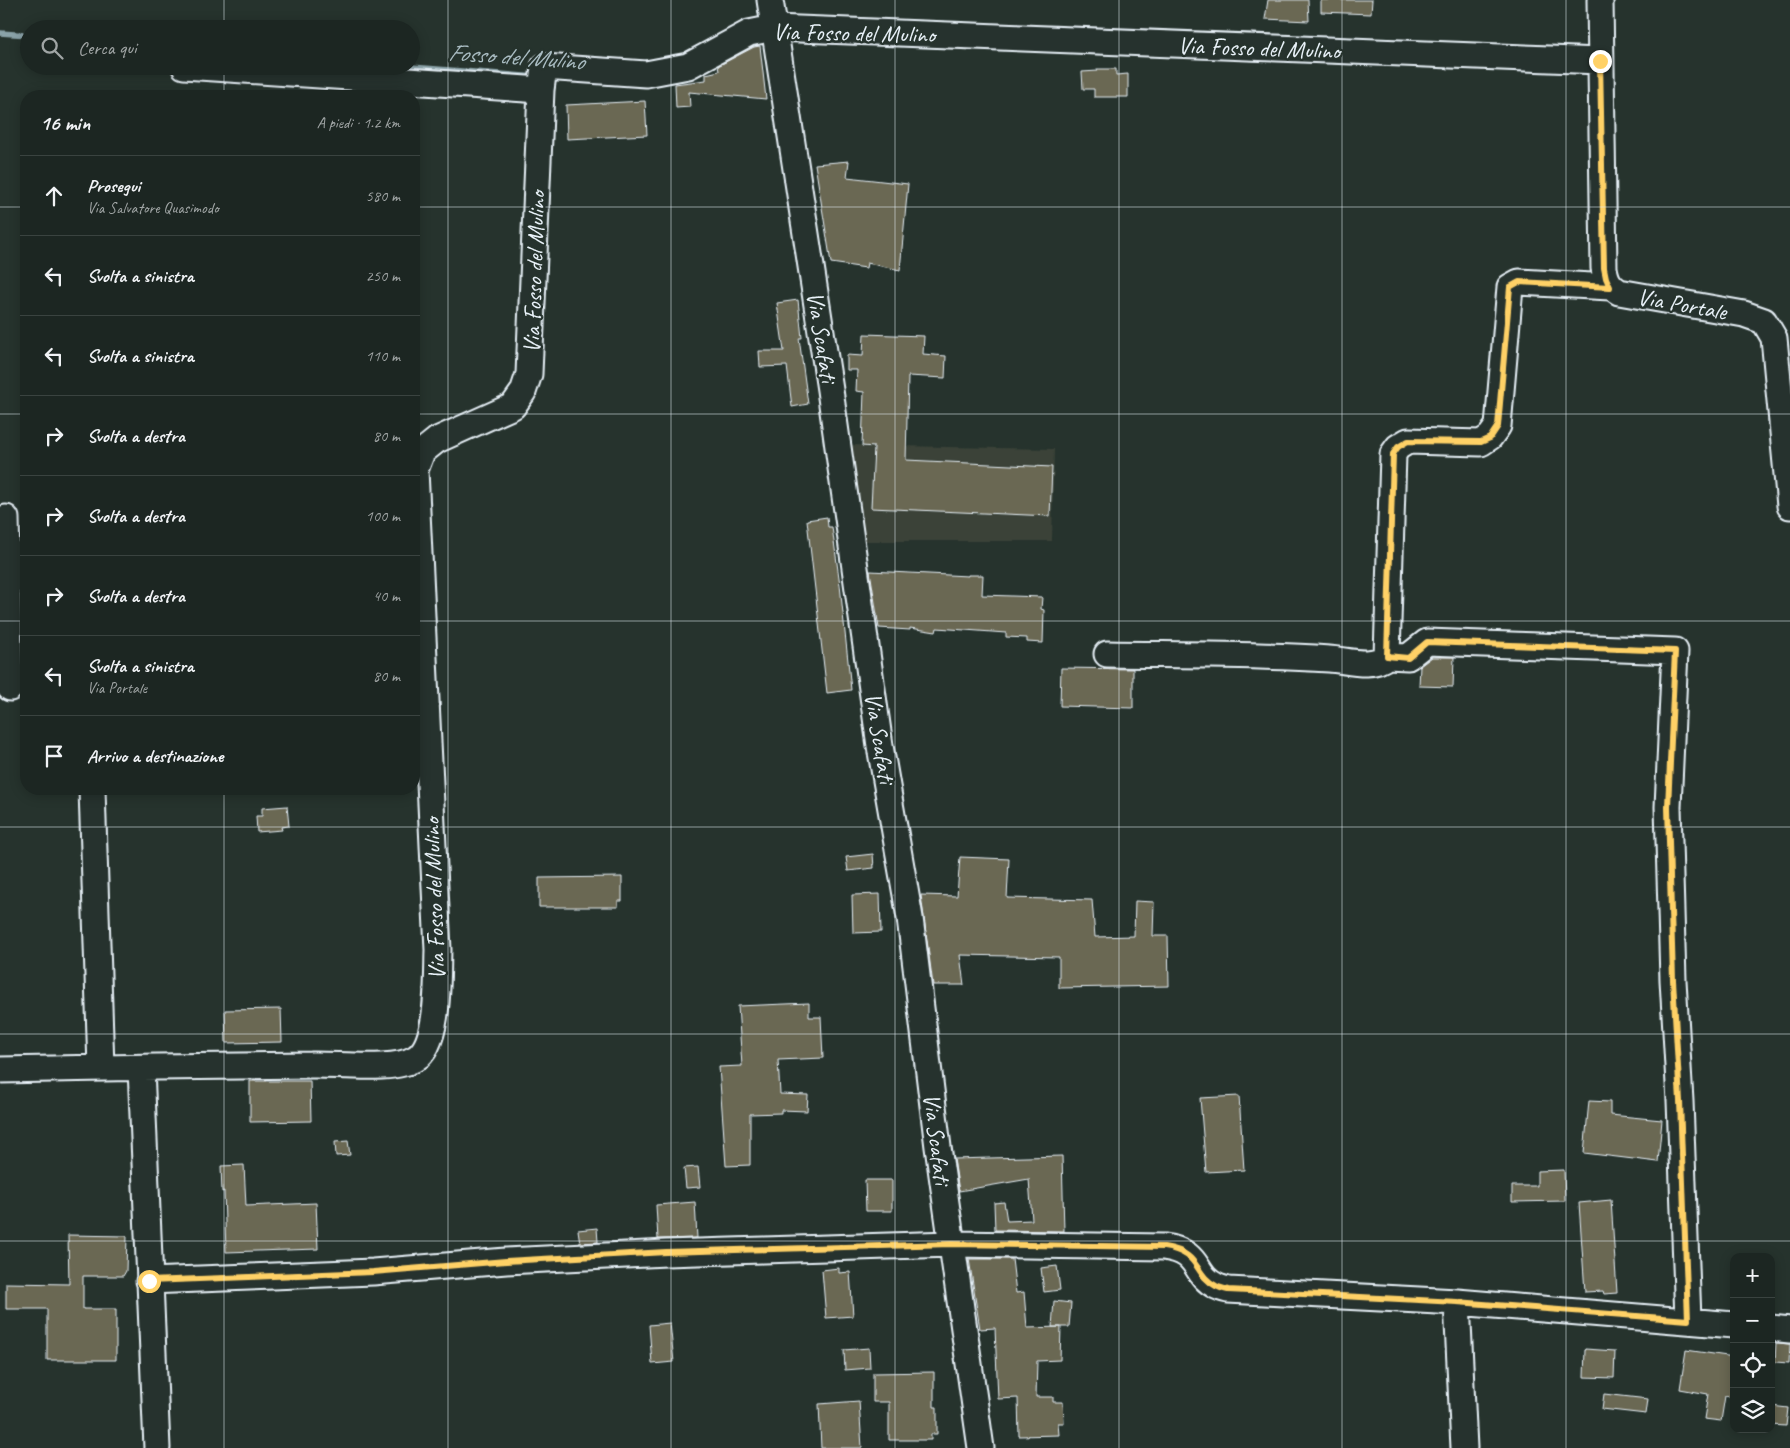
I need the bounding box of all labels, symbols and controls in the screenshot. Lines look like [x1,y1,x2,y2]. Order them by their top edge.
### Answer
street label: Via Fosso del Mulino [773,17,938,49]
search box [20,20,420,75]
street label: Via Fosso del Mulino [1177,30,1343,66]
icon: search [38,34,66,62]
text: Cerca qui [78,36,137,60]
water label: Fosso del Mulino [447,36,588,78]
route end [1589,50,1612,73]
text: 16 min [40,110,90,136]
text: A piedi · 1.2 km [317,113,400,133]
text: Prosegui [87,174,140,198]
icon: ahead [40,182,68,210]
text: 580 m [366,186,400,206]
street label: Via Fosso del Mulino [516,188,552,354]
text: Via Salvatore Quasimodo [87,198,219,218]
icon: left [40,262,68,290]
text: Svolta a sinistra [87,264,194,288]
text: 250 m [366,266,400,286]
street label: Via Portale [1635,281,1731,327]
street label: Via Scafati [800,289,844,387]
icon: left [40,342,68,370]
text: Svolta a sinistra [87,344,194,368]
text: 110 m [366,346,400,366]
icon: right [40,422,68,450]
text: Svolta a destra [87,424,185,448]
text: 80 m [373,426,400,446]
icon: right [40,502,68,530]
text: Svolta a destra [87,504,185,528]
text: 100 m [366,506,400,526]
icon: right [40,582,68,610]
text: Svolta a destra [87,584,185,608]
text: 40 m [373,586,400,606]
text: Svolta a sinistra [87,654,194,678]
icon: left [40,662,68,690]
text: 80 m [373,666,400,686]
text: Via Portale [87,678,147,698]
street label: Via Scafati [858,690,902,788]
icon: arrive [40,742,68,770]
text: Arrivo a destinazione [87,744,223,768]
street label: Via Fosso del Mulino [416,815,452,981]
street label: Via Scafati [917,1092,958,1189]
map controls [1730,1253,1775,1433]
button: + [1730,1253,1775,1298]
route start [138,1270,161,1293]
button: − [1730,1298,1775,1343]
button: locate [1730,1343,1775,1388]
button: layers [1730,1388,1775,1433]

